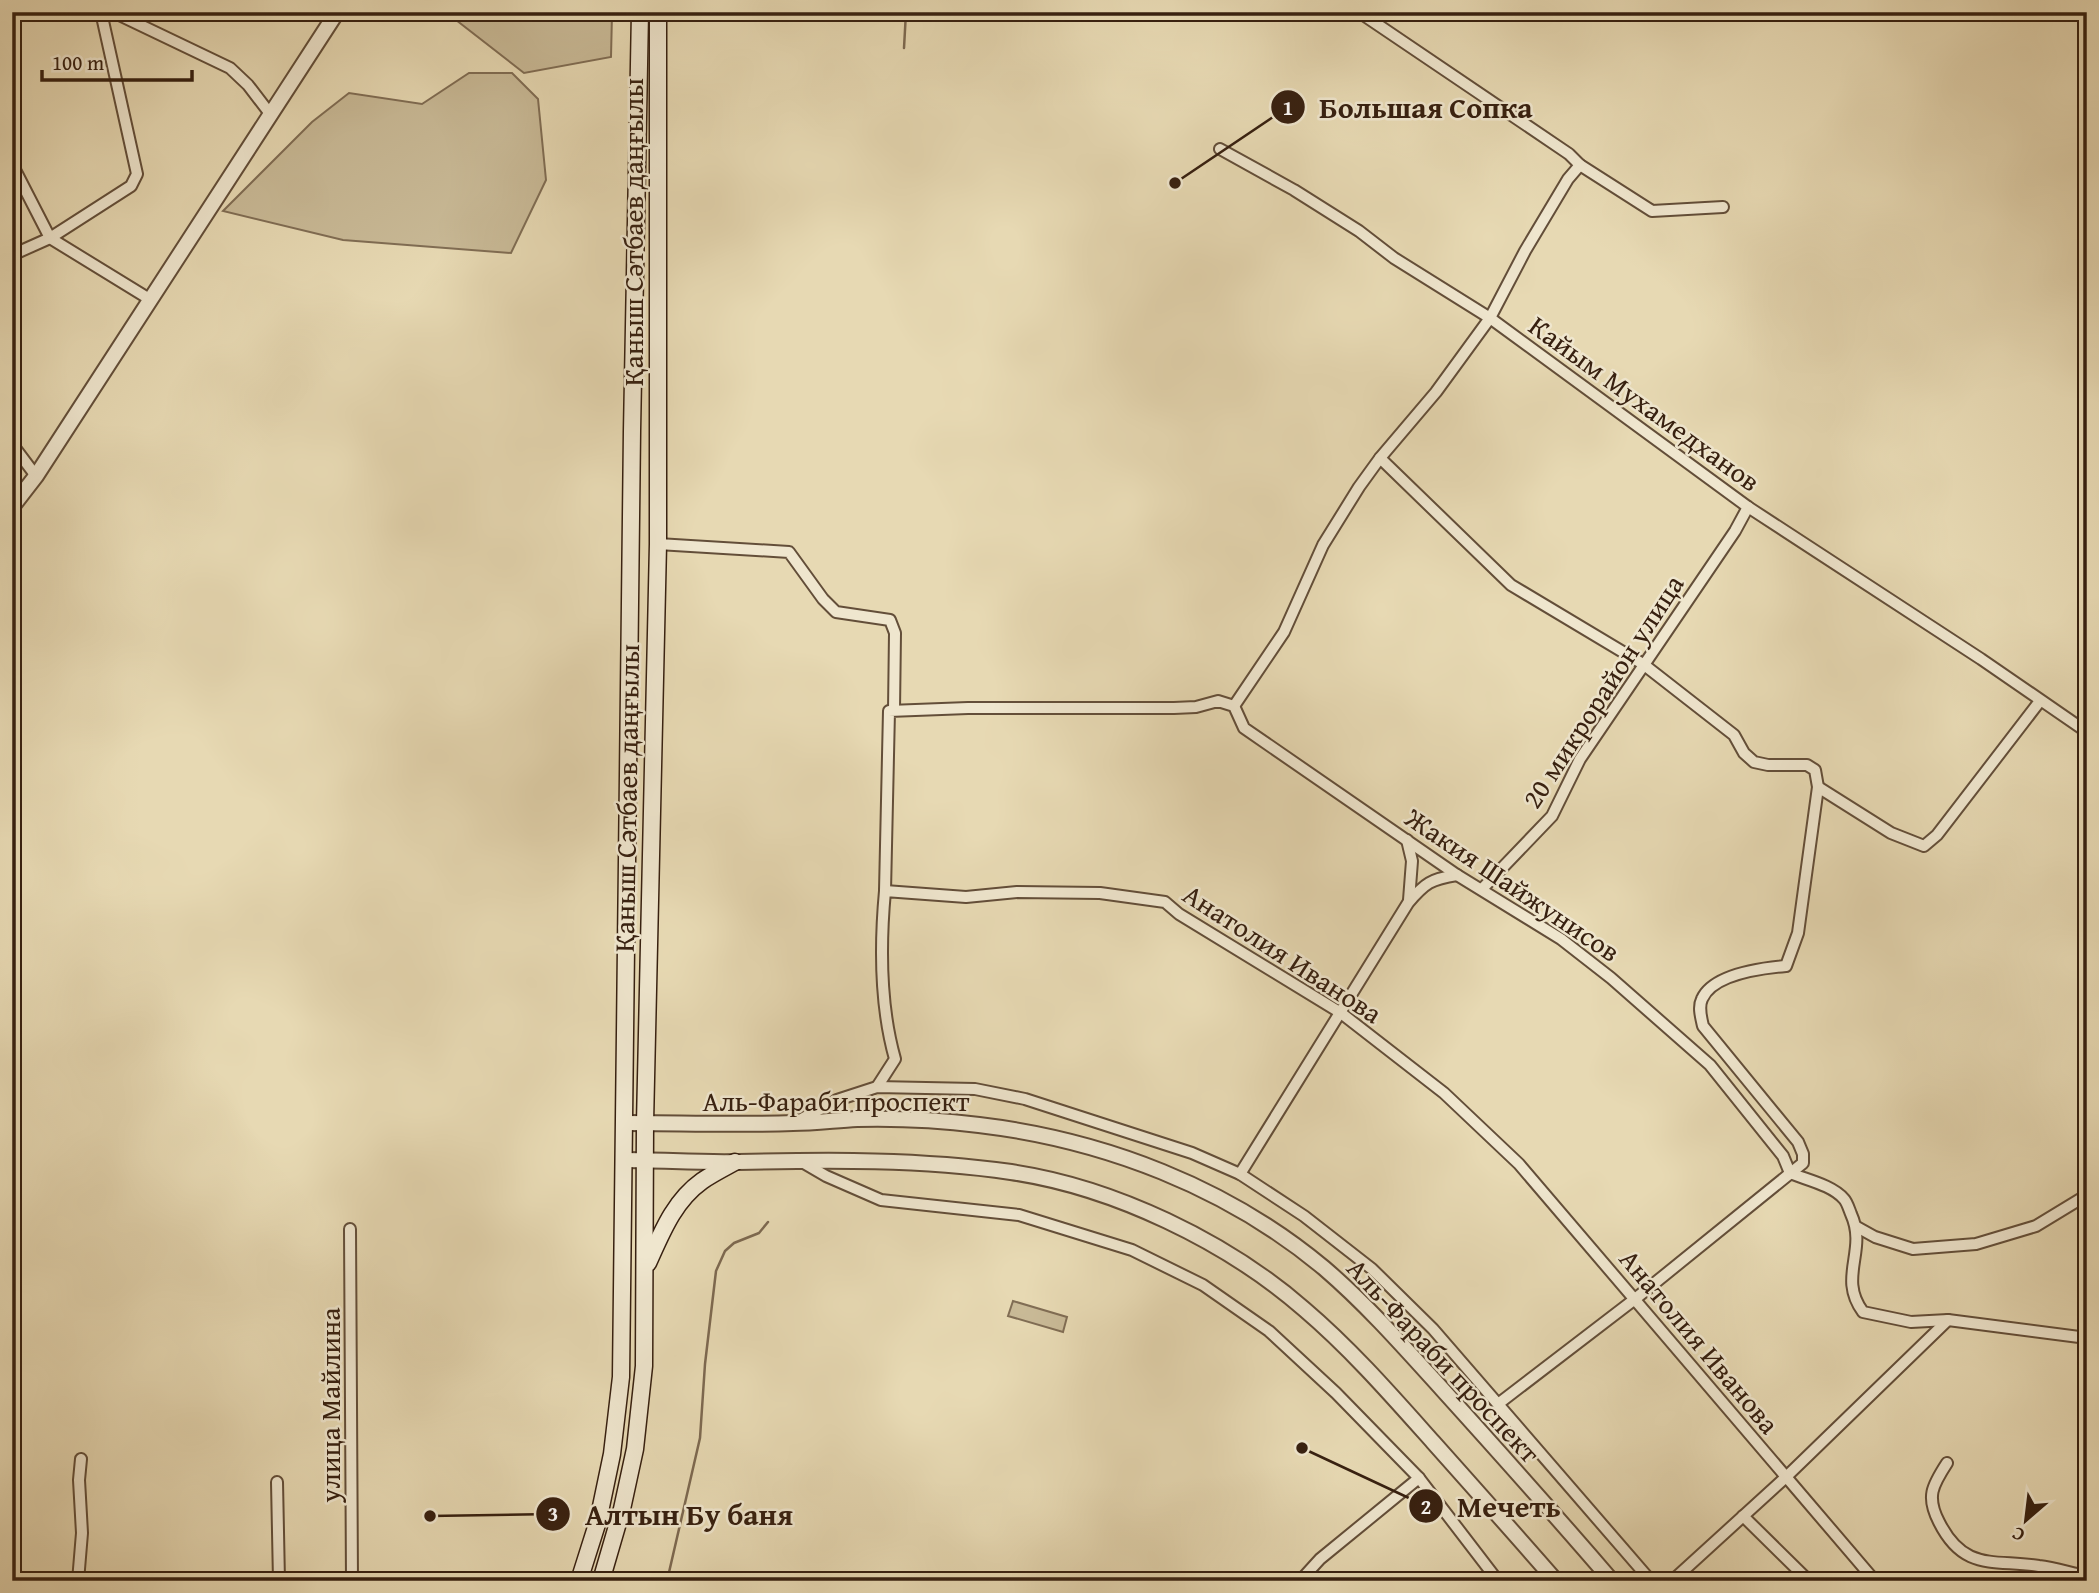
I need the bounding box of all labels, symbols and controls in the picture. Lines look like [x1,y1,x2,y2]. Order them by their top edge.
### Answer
scale bar [42,38,192,82]
text: 100 m [52,47,104,78]
street label: Қаныш Сәтбаев даңғылы [612,78,653,386]
callout: Большая Сопка [1271,82,1547,133]
text: Большая Сопка [1319,85,1533,129]
text: 1 [1283,92,1293,123]
street label: Кайым Мухамедханов [1521,305,1769,501]
street label: 20 микрорайон улица [1511,566,1693,816]
street label: Қаныш Сәтбаев даңғылы [603,644,649,952]
street label: Жакия Шайжунисов [1397,796,1629,971]
street label: Анатолия Иванова [1175,873,1391,1033]
street label: Аль-Фараби проспект [702,1080,970,1121]
street label: Анатолия Иванова [1610,1240,1790,1443]
street label: Аль-Фараби проспект [1338,1248,1550,1472]
street label: улица Майлина [309,1307,350,1504]
callout: Мечеть [1408,1481,1575,1532]
text: Мечеть [1457,1484,1561,1528]
north arrow [1990,1484,2060,1554]
callout: Алтын Бу баня [536,1489,807,1540]
text: 2 [1421,1491,1431,1522]
text: Алтын Бу баня [585,1492,793,1536]
text: 3 [548,1498,558,1529]
text: С [2006,1520,2029,1550]

